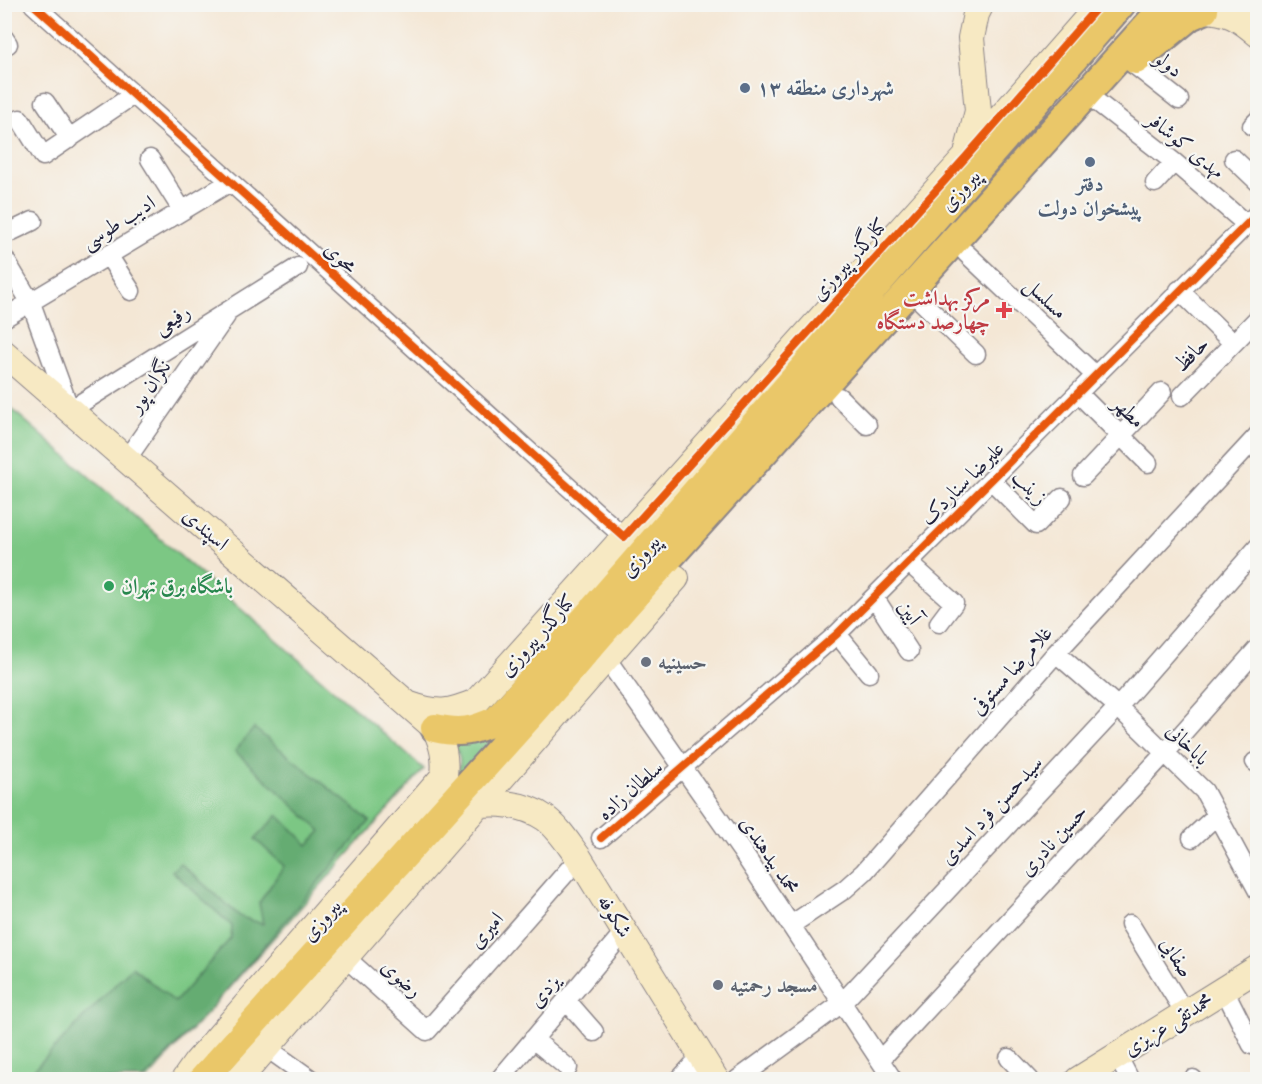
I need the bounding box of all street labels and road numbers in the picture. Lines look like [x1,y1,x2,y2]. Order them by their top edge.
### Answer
street label: دولو [1147,44,1188,84]
street label: مهدی کوشافر [1140,105,1230,185]
street label: پیروزی [935,163,988,218]
street label: ادیب طوسی [77,190,161,257]
street label: کنارگذر پیروزی [803,211,895,307]
street label: محوی [318,236,363,280]
street label: مسلسل [1018,272,1072,326]
street label: رفیعی [149,299,196,341]
street label: حافظ [1169,331,1215,378]
street label: نگران پور [120,355,178,420]
street label: مطهر [1105,390,1150,434]
street label: علیرضا سناردک [915,436,1010,531]
street label: زینب [1006,464,1053,511]
street label: اسپندی [176,503,234,558]
street label: پیروزی [615,529,668,584]
street label: کنارگذر پیروزی [491,587,583,683]
street label: آیین [892,595,929,632]
street label: غلامرضا مستوفی [965,621,1059,721]
street label: باباخانی [1160,718,1215,772]
street label: سیدحسن فرد اسدی [935,751,1049,871]
street label: سلطان زاده [592,755,669,827]
street label: حسین نادری [1014,799,1094,882]
street label: محمد بیدهندی [734,811,805,900]
street label: شکوفه [591,890,637,943]
street label: پیروزی [296,893,349,948]
street label: امیری [464,907,510,954]
street label: صفایی [1154,932,1199,983]
street label: رضوی [375,954,427,1004]
street label: یزدی [523,968,568,1014]
street label: محمدتقی عزیزی [1119,987,1219,1063]

